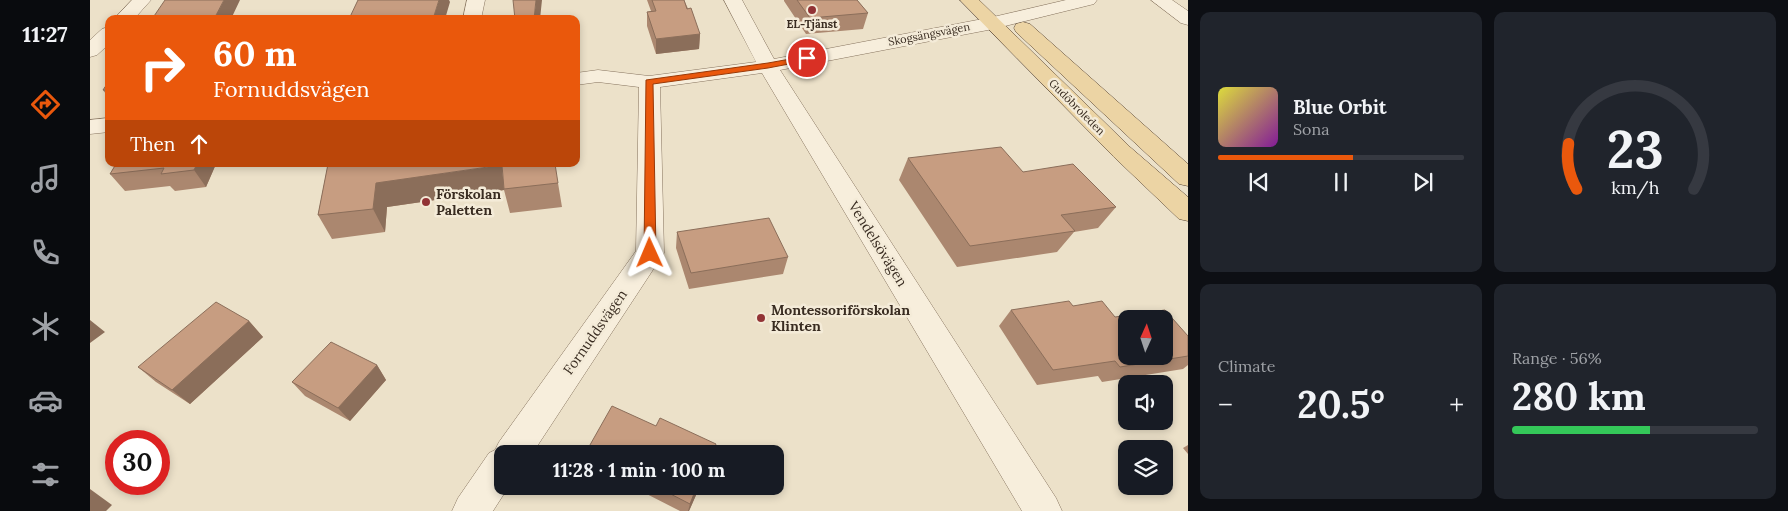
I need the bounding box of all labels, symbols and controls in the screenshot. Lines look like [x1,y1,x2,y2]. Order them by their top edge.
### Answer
marker: EL-Tjänst [806,4,818,16]
place label: EL-Tjänst [786,17,838,31]
street label: Skogsängsvägen [887,19,971,49]
text: 11:27 [22,20,68,48]
text: 60 m [213,31,297,76]
icon: right [130,35,195,100]
pin [786,37,828,79]
icon: arrive [793,44,821,72]
text: Fornuddsvägen [213,75,370,103]
street label: Gudöbroleden [1046,76,1108,138]
icon: directions [28,87,63,122]
text: Blue Orbit [1293,95,1387,119]
text: 23 [1607,116,1663,182]
text: Sona [1293,119,1329,139]
icon: ahead [185,130,213,158]
text: Then [130,132,175,156]
icon: music [28,161,63,196]
icon: previous [1245,168,1273,196]
icon: pause [1327,168,1355,196]
icon: next [1409,168,1437,196]
text: km/h [1611,176,1659,199]
place label: Förskolan Paletten [436,185,501,219]
marker: Förskolan Paletten [420,196,432,208]
street label: Vendelsövägen [844,197,912,290]
position arrow [623,226,675,278]
icon: phone [28,235,63,270]
street label: Fornuddsvägen [559,286,631,378]
place label: Montessoriförskolan Klinten [771,301,910,335]
icon: climate [28,309,63,344]
north arrow [1118,310,1172,365]
map controls [1118,310,1173,495]
marker: Montessoriförskolan Klinten [755,312,767,324]
text: Range · 56% [1512,348,1602,368]
text: Climate [1218,356,1275,376]
text: 280 km [1512,372,1646,420]
button: sound [1118,375,1173,430]
text: 20.5° [1297,380,1385,428]
icon: car [28,383,63,418]
text: − [1218,387,1233,423]
text: + [1449,387,1464,423]
speed limit sign: 30 [105,430,170,495]
button: layers [1118,440,1173,495]
icon: filters [28,457,63,492]
text: 11:28 · 1 min · 100 m [553,458,725,482]

